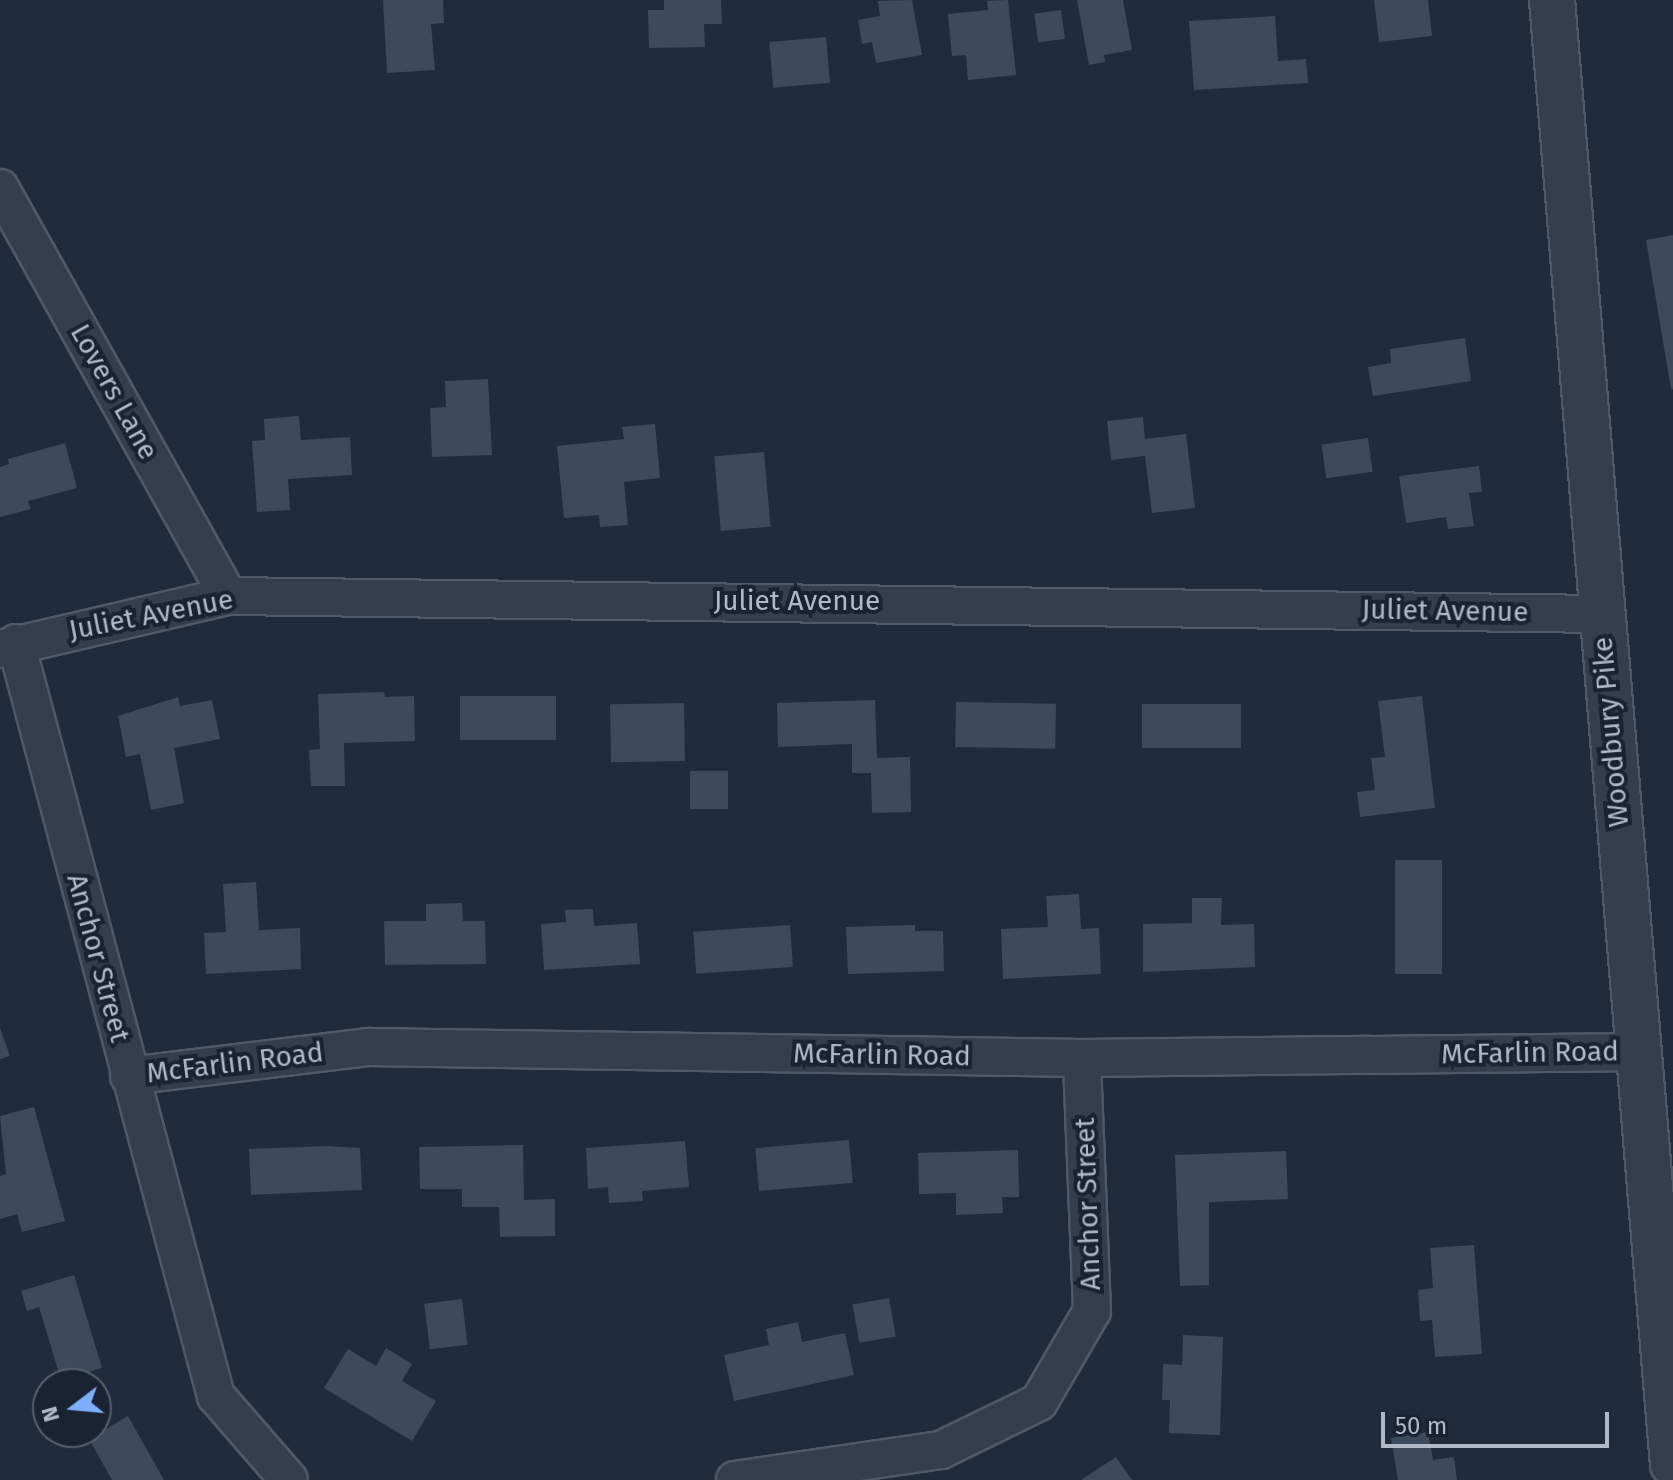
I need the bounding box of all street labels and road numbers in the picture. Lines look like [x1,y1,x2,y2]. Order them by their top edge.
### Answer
street label: Lovers Lane [63,318,165,466]
street label: Juliet Avenue [66,583,236,647]
street label: Juliet Avenue [714,584,880,618]
street label: Juliet Avenue [1361,593,1529,629]
street label: Woodbury Pike [1586,636,1636,828]
street label: Anchor Street [59,870,137,1046]
street label: McFarlin Road [145,1035,325,1091]
street label: McFarlin Road [1441,1035,1619,1071]
street label: McFarlin Road [793,1037,971,1073]
street label: Anchor Street [1068,1117,1108,1291]

